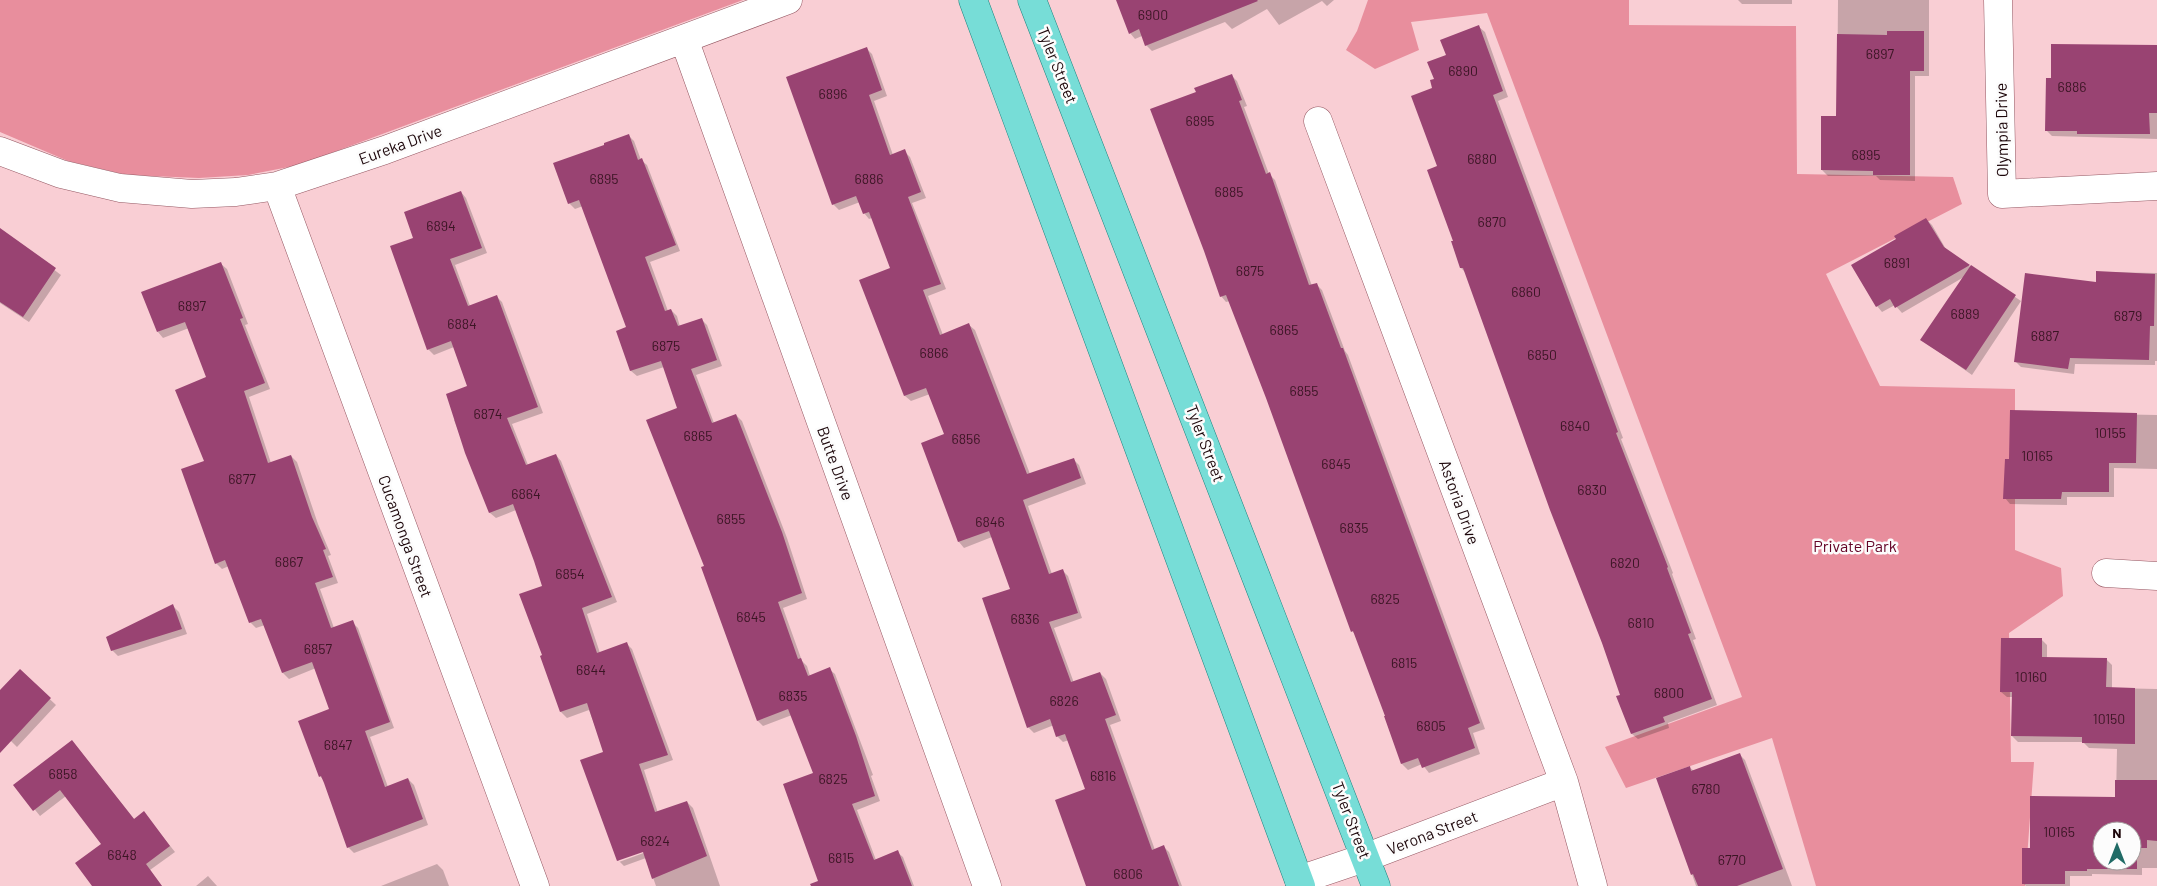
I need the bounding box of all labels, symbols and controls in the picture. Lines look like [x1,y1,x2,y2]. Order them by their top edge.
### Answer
house number: 6900 [1138,6,1168,23]
street label: Tyler Street [1034,24,1082,106]
house number: 6897 [1866,45,1895,62]
house number: 6890 [1448,62,1478,79]
house number: 6886 [2057,78,2087,95]
street label: Olympia Drive [1991,83,2011,177]
house number: 6896 [818,85,848,102]
house number: 6895 [1186,112,1215,129]
street label: Eureka Drive [356,120,444,168]
house number: 6895 [1852,146,1881,163]
house number: 6880 [1467,150,1497,167]
house number: 6895 [590,170,619,187]
house number: 6886 [854,170,884,187]
house number: 6885 [1215,183,1244,200]
house number: 6870 [1477,213,1507,230]
house number: 6894 [426,217,456,234]
house number: 6891 [1884,254,1910,271]
house number: 6875 [1236,262,1264,279]
house number: 6860 [1511,283,1541,300]
house number: 6897 [178,297,207,314]
house number: 6889 [1950,305,1980,322]
house number: 6879 [2114,307,2142,324]
house number: 6884 [447,315,477,332]
house number: 6865 [1270,321,1298,338]
house number: 6887 [2031,327,2060,344]
house number: 6875 [652,337,680,354]
house number: 6866 [920,344,948,361]
house number: 6850 [1527,346,1557,363]
house number: 6855 [1290,382,1318,399]
street label: Tyler Street [1183,402,1229,484]
house number: 6874 [474,405,502,422]
house number: 6840 [1560,417,1590,434]
street label: Butte Drive [814,423,858,503]
house number: 10155 [2094,424,2126,441]
house number: 6865 [684,427,712,444]
house number: 6856 [952,430,980,447]
house number: 10165 [2021,447,2053,464]
house number: 6845 [1321,455,1351,472]
street label: Astoria Drive [1436,457,1484,547]
house number: 6877 [228,470,256,487]
street label: Cucamonga Street [375,472,437,600]
house number: 6830 [1577,481,1607,498]
house number: 6864 [511,485,541,502]
house number: 6855 [717,510,745,527]
house number: 6846 [975,513,1005,530]
house number: 6835 [1340,519,1368,536]
park label: Private Park [1813,536,1897,555]
house number: 6867 [275,553,304,570]
house number: 6820 [1610,554,1640,571]
house number: 6854 [555,565,585,582]
house number: 6825 [1370,590,1400,607]
house number: 6845 [736,608,766,625]
house number: 6836 [1011,610,1039,627]
house number: 6810 [1628,614,1654,631]
house number: 6857 [304,640,333,657]
house number: 6815 [1391,654,1417,671]
house number: 6844 [576,661,606,678]
house number: 10160 [2015,668,2047,685]
house number: 6800 [1654,684,1684,701]
house number: 6835 [779,687,807,704]
house number: 6826 [1049,692,1079,709]
house number: 10150 [2093,710,2125,727]
house number: 6805 [1416,717,1446,734]
house number: 6847 [324,736,353,753]
house number: 6858 [49,765,78,782]
house number: 6816 [1090,767,1116,784]
house number: 6825 [818,770,848,787]
street label: Tyler Street [1329,779,1375,861]
house number: 6780 [1691,780,1721,797]
street label: Verona Street [1384,806,1480,858]
north arrow [2092,821,2142,871]
house number: 10165 [2043,823,2075,840]
text: N [2112,824,2122,841]
house number: 6824 [640,832,670,849]
house number: 6848 [107,846,137,863]
house number: 6815 [828,849,854,866]
house number: 6770 [1718,851,1746,868]
house number: 6806 [1113,865,1143,882]

